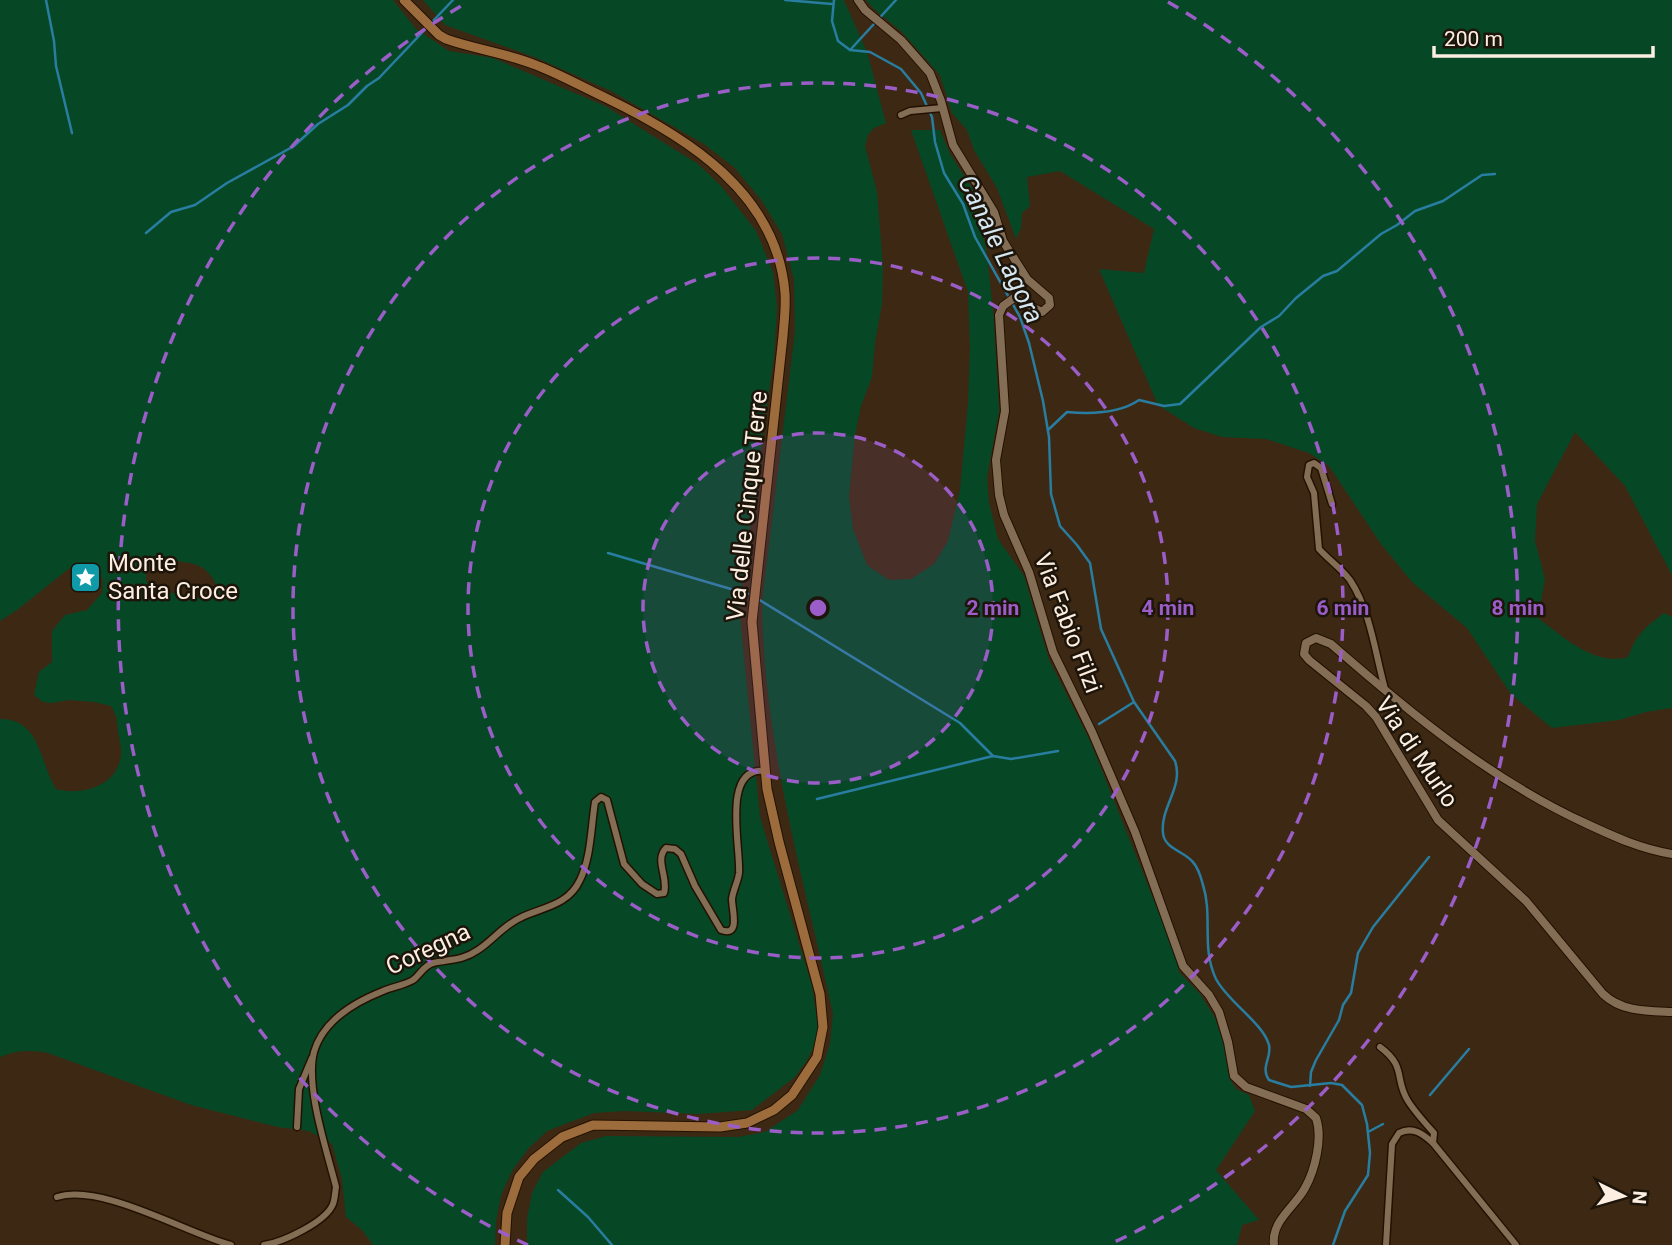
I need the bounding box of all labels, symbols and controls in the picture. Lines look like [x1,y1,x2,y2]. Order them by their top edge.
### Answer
scale bar [1434,14,1653,58]
text: 200 m [1444,27,1503,51]
water label: Canale Lagora [952,170,1050,328]
street label: Via delle Cinque Terre [721,390,773,622]
place label: Monte Santa Croce [108,549,238,605]
street label: Via Fabio Filzi [1028,549,1108,697]
place icon: Monte Santa Croce [68,560,102,594]
centre of rings [806,596,830,620]
text: 2 min [967,596,1019,620]
text: 4 min [1142,596,1194,620]
text: 6 min [1317,596,1369,620]
text: 8 min [1492,596,1544,620]
street label: Via di Murlo [1370,691,1464,813]
street label: Coregna [381,917,475,981]
north arrow [1588,1161,1658,1231]
text: N [1627,1190,1651,1205]

